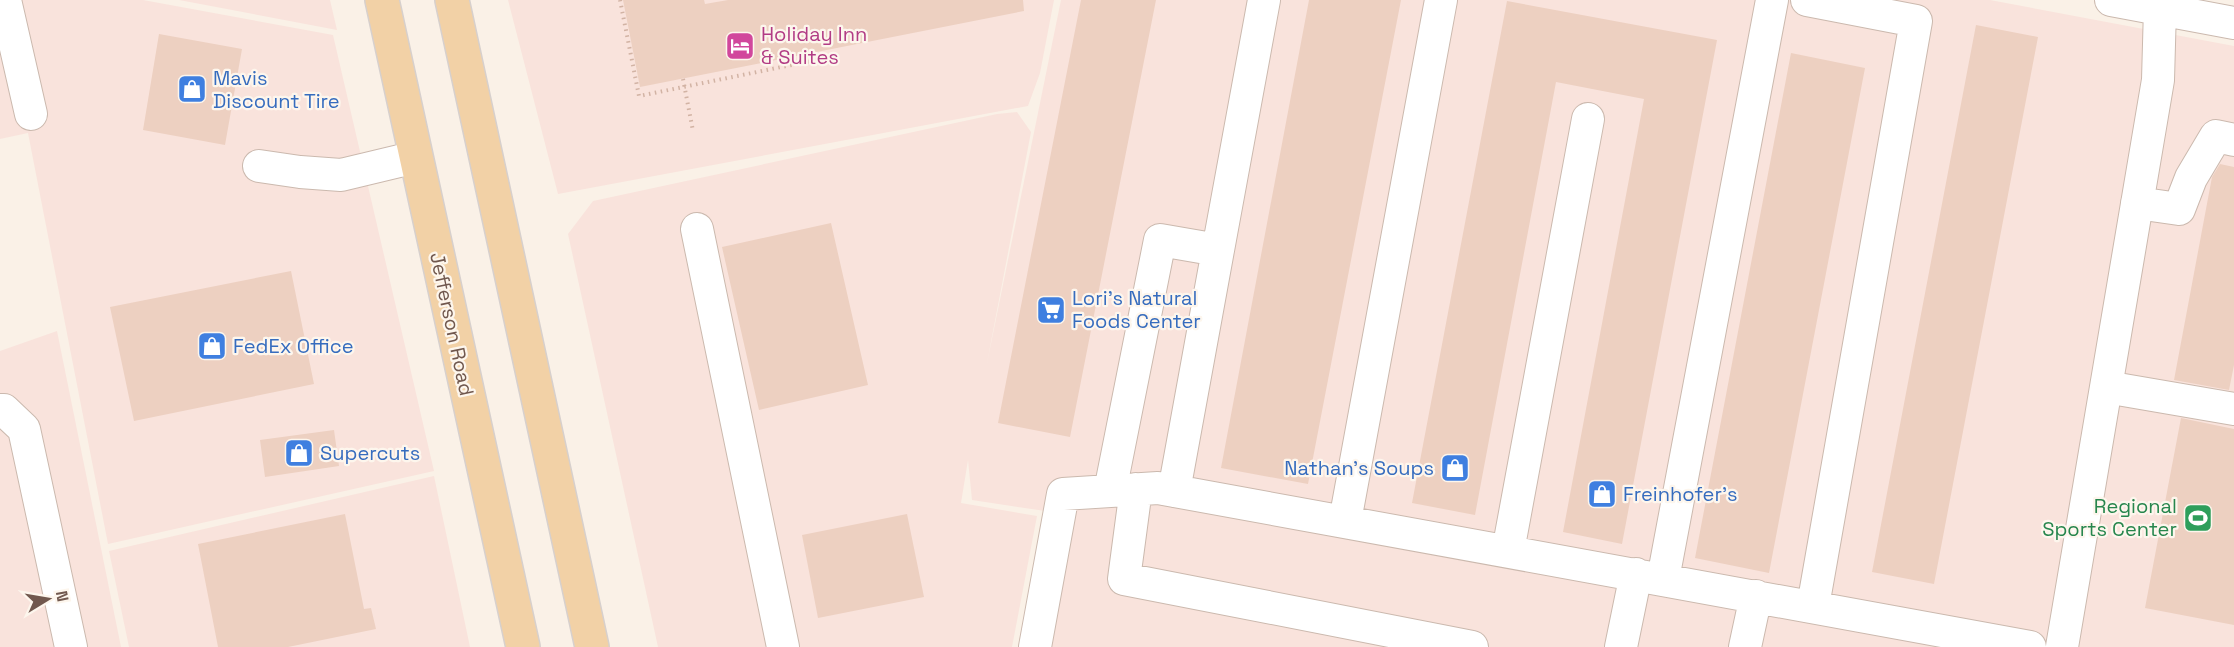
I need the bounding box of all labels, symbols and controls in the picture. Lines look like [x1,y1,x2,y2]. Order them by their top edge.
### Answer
place label: Holiday Inn & Suites [761,21,867,70]
hotel icon: Holiday Inn & Suites [724,30,756,62]
place label: Mavis Discount Tire [213,65,340,114]
shop icon: Mavis Discount Tire [176,73,208,105]
street label: Jefferson Road [424,250,480,398]
place label: Lori's Natural Foods Center [1072,285,1201,334]
supermarket icon: Lori's Natural Foods Center [1035,294,1067,326]
shop icon: FedEx Office [196,330,228,362]
place label: FedEx Office [233,333,354,359]
shop icon: Supercuts [283,437,315,469]
place label: Supercuts [320,440,420,466]
shop icon: Nathan's Soups [1439,452,1471,484]
place label: Nathan's Soups [1284,455,1434,481]
shop icon: Freinhofer's [1586,478,1618,510]
place label: Freinhofer's [1623,481,1737,507]
place label: Regional Sports Center [2042,493,2177,542]
sports icon: Regional Sports Center [2182,502,2214,534]
north arrow [18,569,78,629]
text: N [51,589,74,604]

